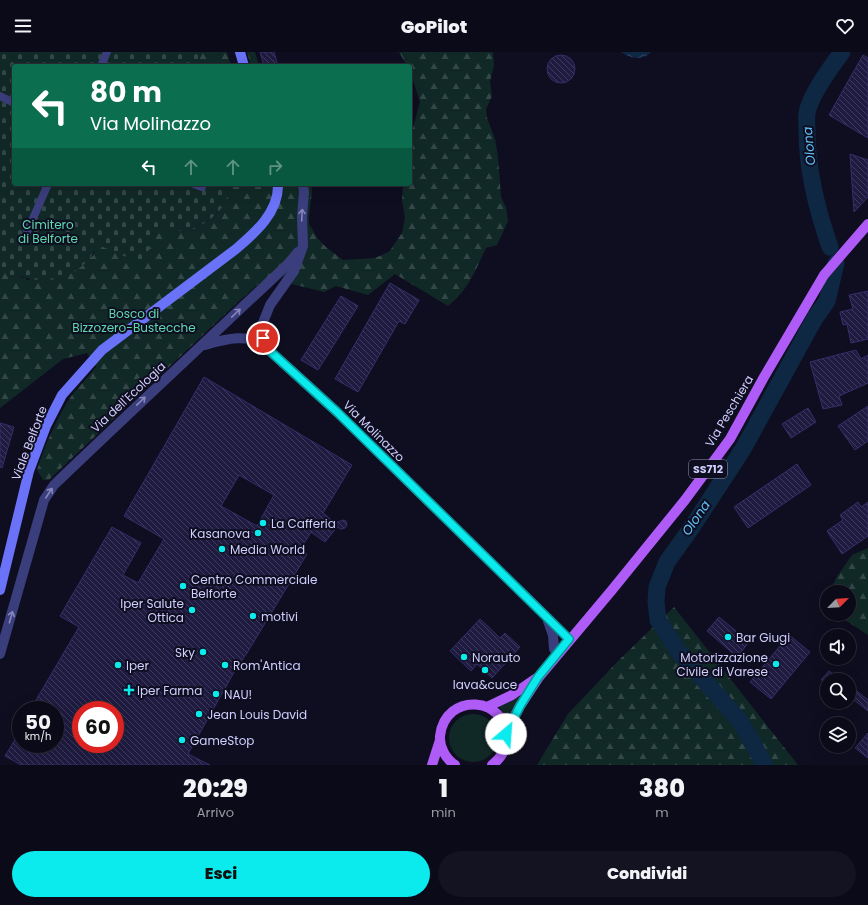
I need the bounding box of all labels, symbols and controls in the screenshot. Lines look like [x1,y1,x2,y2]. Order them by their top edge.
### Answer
text: GoPilot [401,14,467,39]
icon: menu [12,15,34,37]
icon: heart [834,15,856,37]
text: 80 m [90,73,162,112]
icon: left [24,80,76,132]
text: Via Molinazzo [90,111,211,136]
water label: Olona [798,126,820,166]
icon: left [138,156,160,178]
icon: ahead [180,156,202,178]
icon: ahead [222,156,244,178]
icon: right [264,156,286,178]
one-way arrow [298,209,306,222]
park label: Cimitero di Belforte [18,216,78,247]
park label: Bosco di Bizzozero-Bustecche [72,305,196,336]
one-way arrow [231,309,241,318]
pin [246,321,280,355]
icon: arrive [252,327,274,349]
street label: Via dell'Ecologia [87,358,169,436]
street label: Via Peschiera [701,372,757,450]
one-way arrow [136,396,146,406]
street label: Via Molinazzo [339,396,409,466]
street label: Viale Belforte [7,403,51,483]
road number: SS712 [689,460,727,478]
one-way arrow [45,488,53,499]
water label: Olona [677,496,715,539]
place label: La Cafferia [271,515,336,532]
marker: La Cafferia [258,518,268,528]
place label: Kasanova [190,525,250,542]
marker: Kasanova [253,528,263,538]
place label: Media World [230,541,305,558]
marker: Media World [217,544,227,554]
place label: Centro Commerciale Belforte [191,571,317,602]
marker: Centro Commerciale Belforte [178,581,188,591]
north arrow [820,585,856,621]
map controls [820,585,856,753]
place label: Iper Salute Ottica [120,595,184,626]
marker: Iper Salute Ottica [187,605,197,615]
place label: motivi [261,608,298,625]
one-way arrow [8,610,15,623]
marker: motivi [248,611,258,621]
place label: Bar Giugi [736,629,790,646]
button: sound [820,629,856,665]
marker: Bar Giugi [723,632,733,642]
place label: Sky [175,644,195,661]
marker: Sky [198,647,208,657]
place label: Norauto [472,649,521,666]
place label: Motorizzazione Civile di Varese [676,649,768,680]
marker: Norauto [459,652,469,662]
place label: Iper [126,657,150,674]
place label: Rom'Antica [233,657,301,674]
marker: Motorizzazione Civile di Varese [771,659,781,669]
marker: Iper [113,660,123,670]
marker: Rom'Antica [220,660,230,670]
marker: lava&cuce [480,665,490,675]
button: search [820,673,856,709]
place label: lava&cuce [453,676,517,693]
place label: Iper Farma [137,682,202,699]
marker: Iper Farma [124,685,134,695]
place label: NAU! [224,686,252,703]
marker: NAU! [211,689,221,699]
speed limit sign: 60 [72,701,124,753]
place label: Jean Louis David [207,706,307,723]
text: 50 [25,708,51,736]
marker: Jean Louis David [194,709,204,719]
position arrow [485,713,527,755]
button: layers [820,717,856,753]
text: km/h [25,729,51,744]
place label: GameStop [190,732,254,749]
marker: GameStop [177,735,187,745]
text: 20:29 [183,772,248,805]
text: 1 [439,772,448,805]
text: 380 [639,772,685,805]
text: Arrivo [197,803,234,822]
text: min [431,803,456,822]
text: m [655,803,669,822]
button: Esci [12,851,430,897]
button: Condividi [438,851,856,897]

